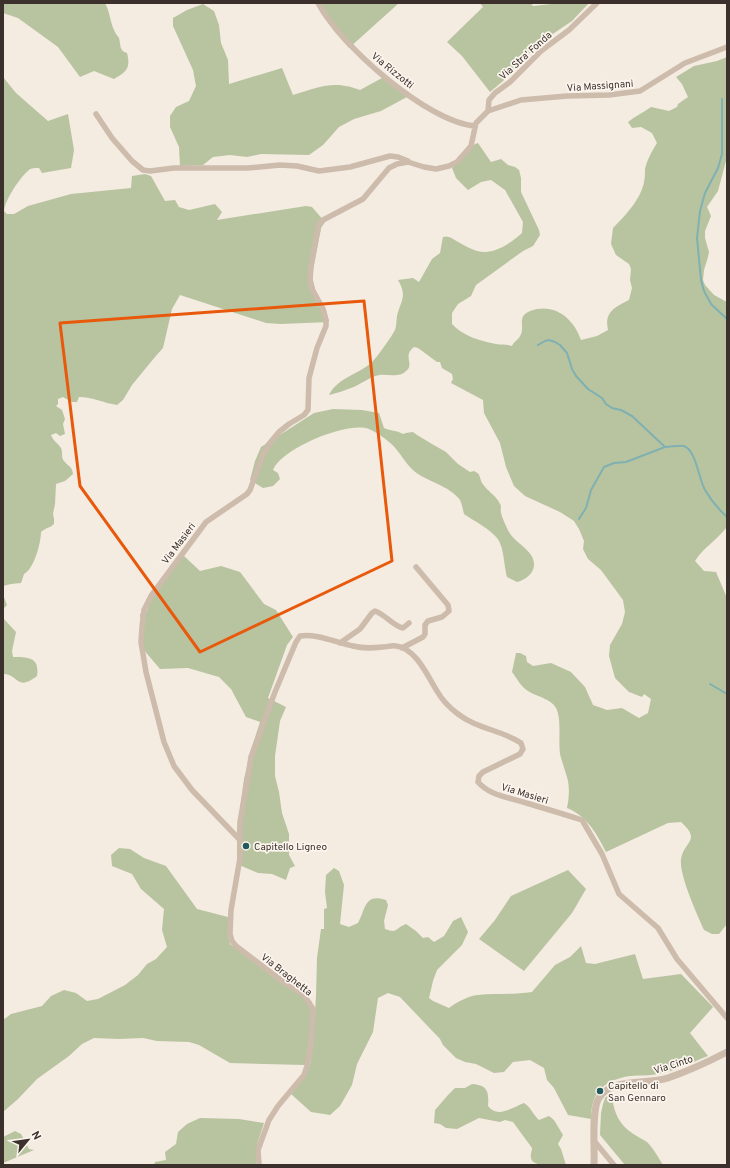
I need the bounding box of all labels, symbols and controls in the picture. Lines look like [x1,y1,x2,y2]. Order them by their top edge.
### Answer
street label: Via Stra' Fonda [497,29,555,83]
street label: Via Rizzotti [368,50,416,92]
street label: Via Massignani [566,78,634,95]
street label: Via Masieri [159,521,199,567]
street label: Via Masieri [499,781,550,808]
marker: Capitello Ligneo [241,841,251,851]
place label: Capitello Ligneo [254,841,327,854]
street label: Via Braghetta [258,951,314,999]
street label: Via Cinto [652,1053,695,1078]
place label: Capitello di San Gennaro [608,1080,666,1105]
marker: Capitello di San Gennaro [595,1086,605,1096]
north arrow [8,1120,48,1160]
text: N [28,1129,44,1142]

